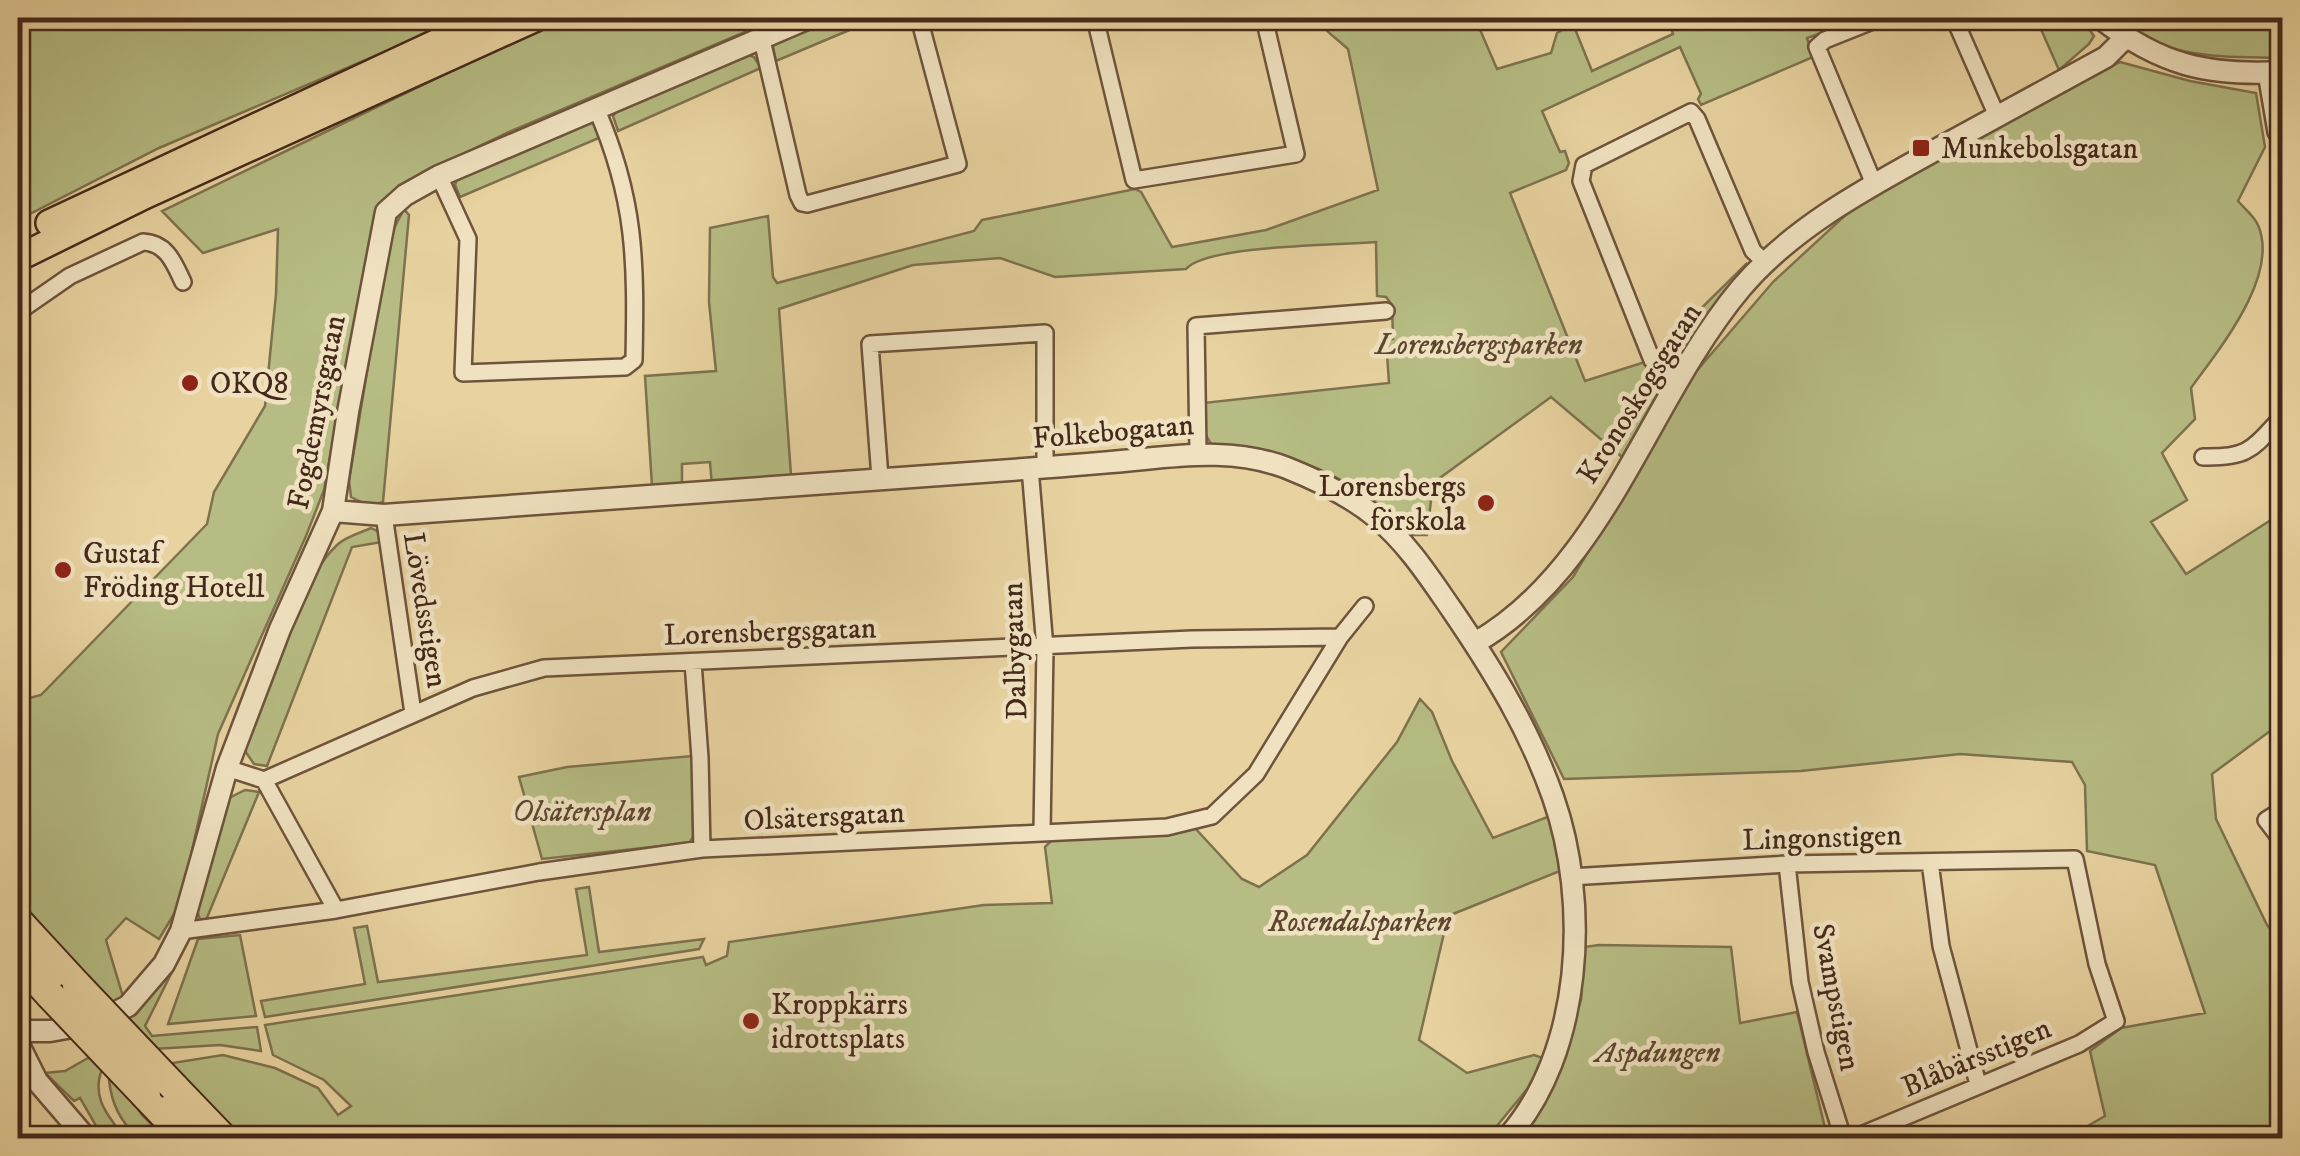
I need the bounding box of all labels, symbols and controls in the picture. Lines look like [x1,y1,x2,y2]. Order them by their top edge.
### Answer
place label: Munkebolsgatan [1941,131,2138,168]
marker: Munkebolsgatan [1910,137,1932,159]
street label: Kronoskogsgatan [1570,296,1711,491]
street label: Fogdemyrsgatan [281,312,354,513]
park label: Lorensbergsparken [1373,327,1583,364]
place label: OKQ8 [210,366,289,403]
marker: OKQ8 [179,372,201,394]
street label: Folkebogatan [1031,407,1196,458]
place label: Lorensbergs förskola [1318,469,1466,540]
marker: Lorensbergs förskola [1475,492,1497,514]
street label: Lövedsstigen [394,530,455,691]
place label: Gustaf Fröding Hotell [83,536,264,607]
marker: Gustaf Fröding Hotell [52,559,74,581]
street label: Dalbygatan [995,581,1036,720]
street label: Lorensbergsgatan [663,610,877,655]
park label: Olsätersplan [513,794,651,831]
street label: Olsätersgatan [743,795,906,840]
street label: Lingonstigen [1741,817,1903,860]
park label: Rosendalsparken [1267,904,1452,941]
street label: Svampstigen [1803,921,1868,1074]
place label: Kroppkärrs idrottsplats [771,987,908,1058]
marker: Kroppkärrs idrottsplats [740,1010,762,1032]
street label: Blåbärsstigen [1896,1010,2057,1106]
park label: Aspdungen [1593,1035,1720,1072]

